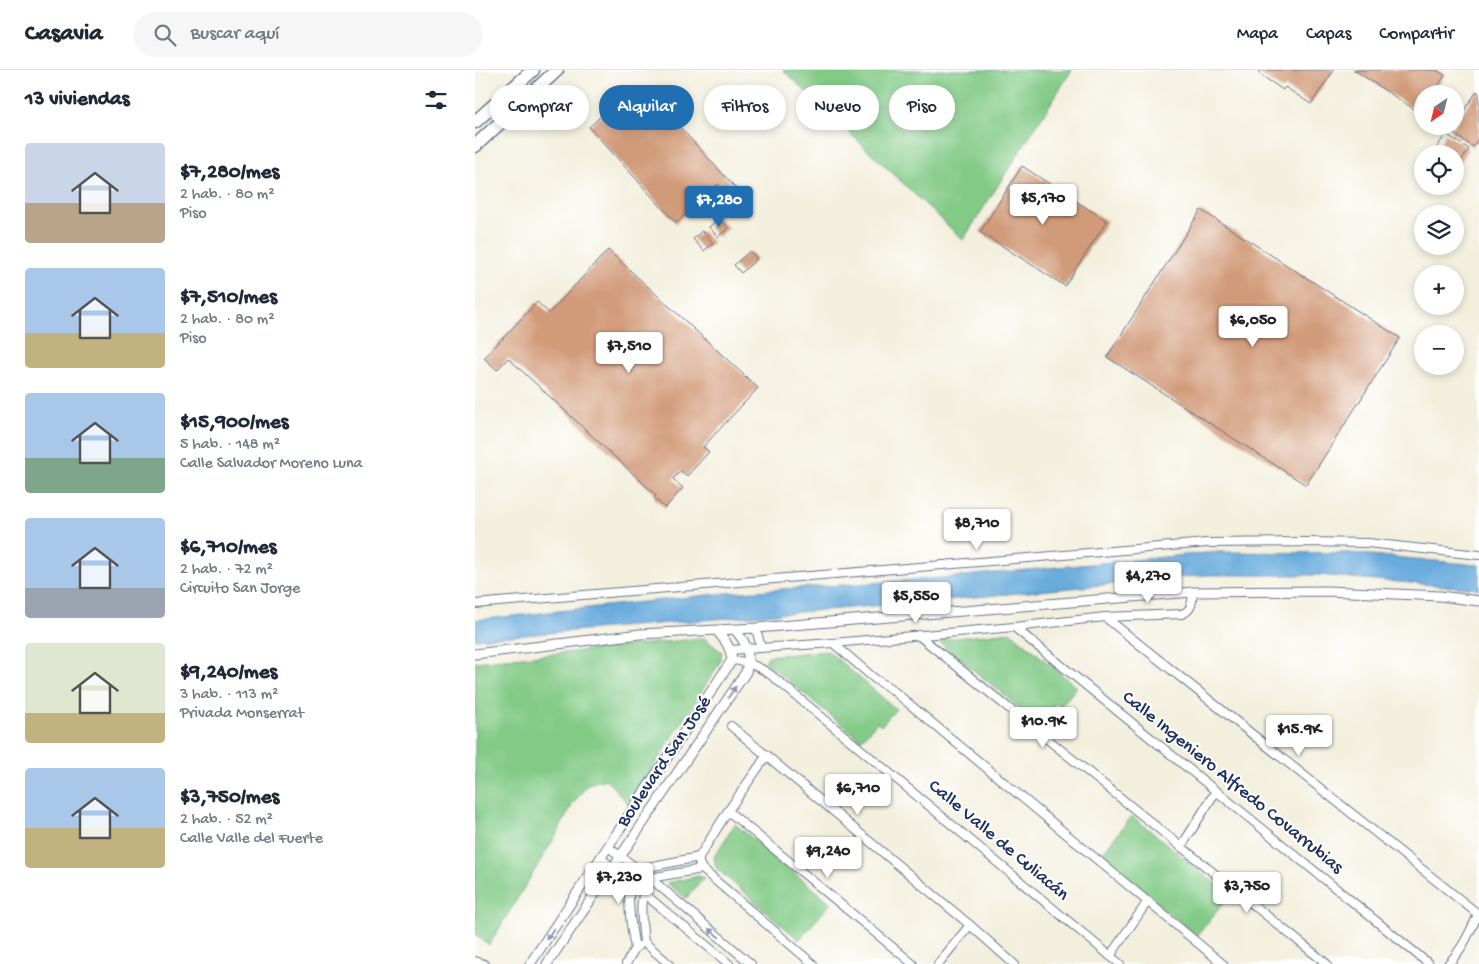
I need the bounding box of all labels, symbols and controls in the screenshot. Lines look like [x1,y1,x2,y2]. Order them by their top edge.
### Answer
search box [133,12,483,57]
text: Casavia [25,20,103,49]
icon: search [151,21,179,49]
text: Buscar aquí [191,23,279,46]
text: Mapa [1237,24,1278,45]
text: Capas [1306,24,1351,45]
text: Compartir [1379,24,1454,45]
chip: Comprar [490,85,589,130]
chip: Alquilar [599,85,694,130]
chip: Filtros [704,85,786,130]
chip: Nuevo [796,85,879,130]
chip: Piso [889,85,955,130]
north arrow [1414,85,1464,135]
map controls [1414,85,1464,375]
icon: filters [422,86,450,114]
text: 13 viviendas [25,88,130,113]
button: locate [1414,145,1464,195]
text: $7,280/mes [180,161,279,186]
icon: home [65,163,125,223]
pin: $5,170 [1002,184,1084,226]
text: 2 hab. · 80 m² [180,186,275,205]
pin: $7,280 [678,186,760,228]
text: $5,170 [1021,190,1065,209]
text: $7,280 [696,192,742,211]
text: Piso [180,205,207,224]
button: layers [1414,205,1464,255]
button: + [1414,265,1464,315]
text: $7,510/mes [180,286,277,311]
icon: home [65,288,125,348]
pin: $6,050 [1212,306,1294,348]
text: 2 hab. · 80 m² [180,311,275,330]
text: $6,050 [1230,312,1276,331]
button: − [1414,325,1464,375]
text: Piso [180,330,207,349]
pin: $7,510 [588,332,670,374]
text: $7,510 [607,338,651,357]
text: $15,900/mes [180,411,288,436]
icon: home [65,413,125,473]
text: 5 hab. · 148 m² [180,436,280,455]
text: Calle Salvador Moreno Luna [180,455,362,474]
pin: $8,710 [936,508,1018,551]
text: $8,710 [955,515,999,534]
text: $6,710/mes [180,536,277,561]
icon: home [65,538,125,598]
text: 2 hab. · 72 m² [180,561,273,580]
pin: $4,270 [1107,562,1189,604]
text: $4,270 [1125,568,1171,587]
text: Circuito San Jorge [180,580,300,599]
pin: $5,550 [875,582,957,624]
text: $5,550 [893,588,939,607]
text: $9,240/mes [180,661,277,686]
icon: home [65,663,125,723]
text: 3 hab. · 113 m² [180,686,278,705]
one-way arrow [727,686,737,699]
street label: Calle Ingeniero Alfredo Covarrubias [1117,687,1348,880]
street label: Boulevard San José [612,692,718,833]
text: Privada Monserrat [180,705,304,724]
pin: $10.9K [1002,706,1084,749]
text: $10.9K [1021,713,1065,732]
pin: $15.9K [1258,714,1340,757]
text: $15.9K [1277,721,1321,740]
pin: $6,710 [817,774,899,816]
street label: Calle Valle de Culiacán [923,775,1073,907]
text: $6,710 [836,780,880,799]
text: $3,750/mes [180,786,279,811]
icon: home [65,788,125,848]
text: 2 hab. · 52 m² [180,811,273,830]
text: Calle Valle del Fuerte [180,830,323,849]
pin: $9,240 [787,836,869,879]
text: $9,240 [806,843,850,862]
pin: $7,230 [578,862,660,905]
text: $7,230 [596,869,642,888]
pin: $3,750 [1206,872,1288,914]
text: $3,750 [1224,878,1270,897]
one-way arrow [545,927,555,941]
one-way arrow [708,927,721,938]

